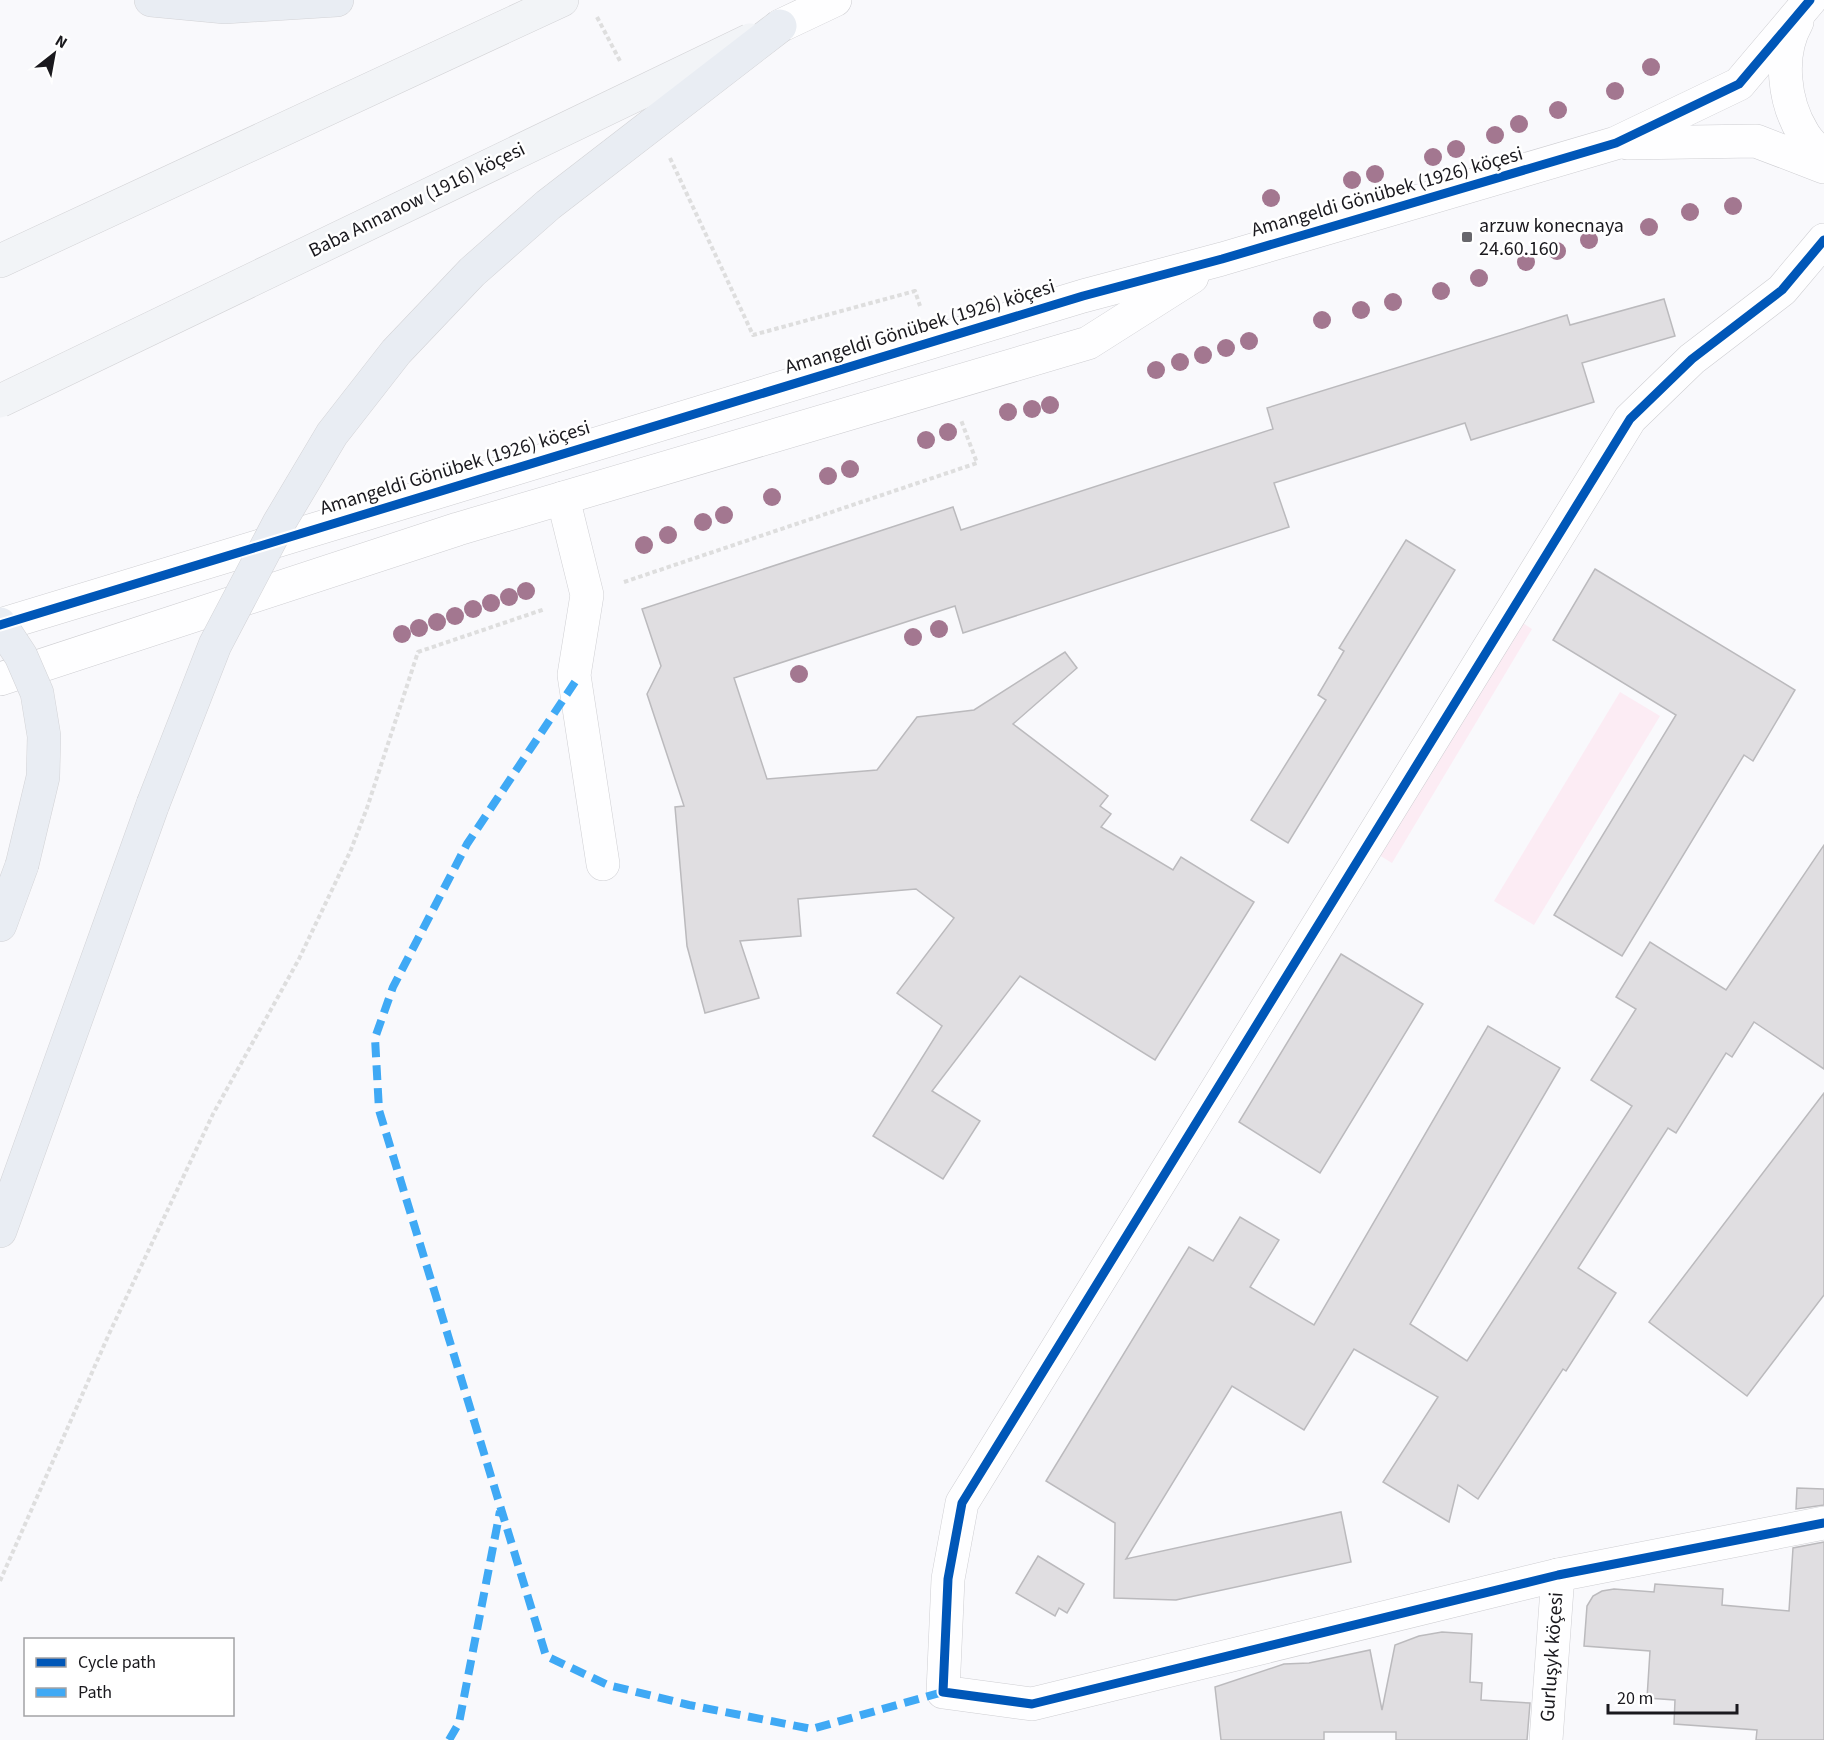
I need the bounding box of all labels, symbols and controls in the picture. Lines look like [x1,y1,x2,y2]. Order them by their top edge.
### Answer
north arrow [24,24,84,84]
text: N [51,30,71,54]
street label: Baba Annanow (1916) köçesi [304,135,530,265]
street label: Amangeldi Gönübek (1926) köçesi [1248,140,1526,244]
place label: arzuw konecnaya 24.60.160 [1479,212,1624,263]
marker: arzuw konecnaya 24.60.160 [1460,230,1474,244]
street label: Amangeldi Gönübek (1926) köçesi [781,272,1059,382]
street label: Amangeldi Gönübek (1926) köçesi [316,413,594,523]
street label: Gurluşyk köçesi [1533,1591,1571,1723]
legend [24,1638,234,1716]
text: Cycle path [78,1650,156,1675]
scale bar [1608,1677,1737,1715]
text: Path [78,1680,112,1705]
text: 20 m [1617,1686,1653,1711]

